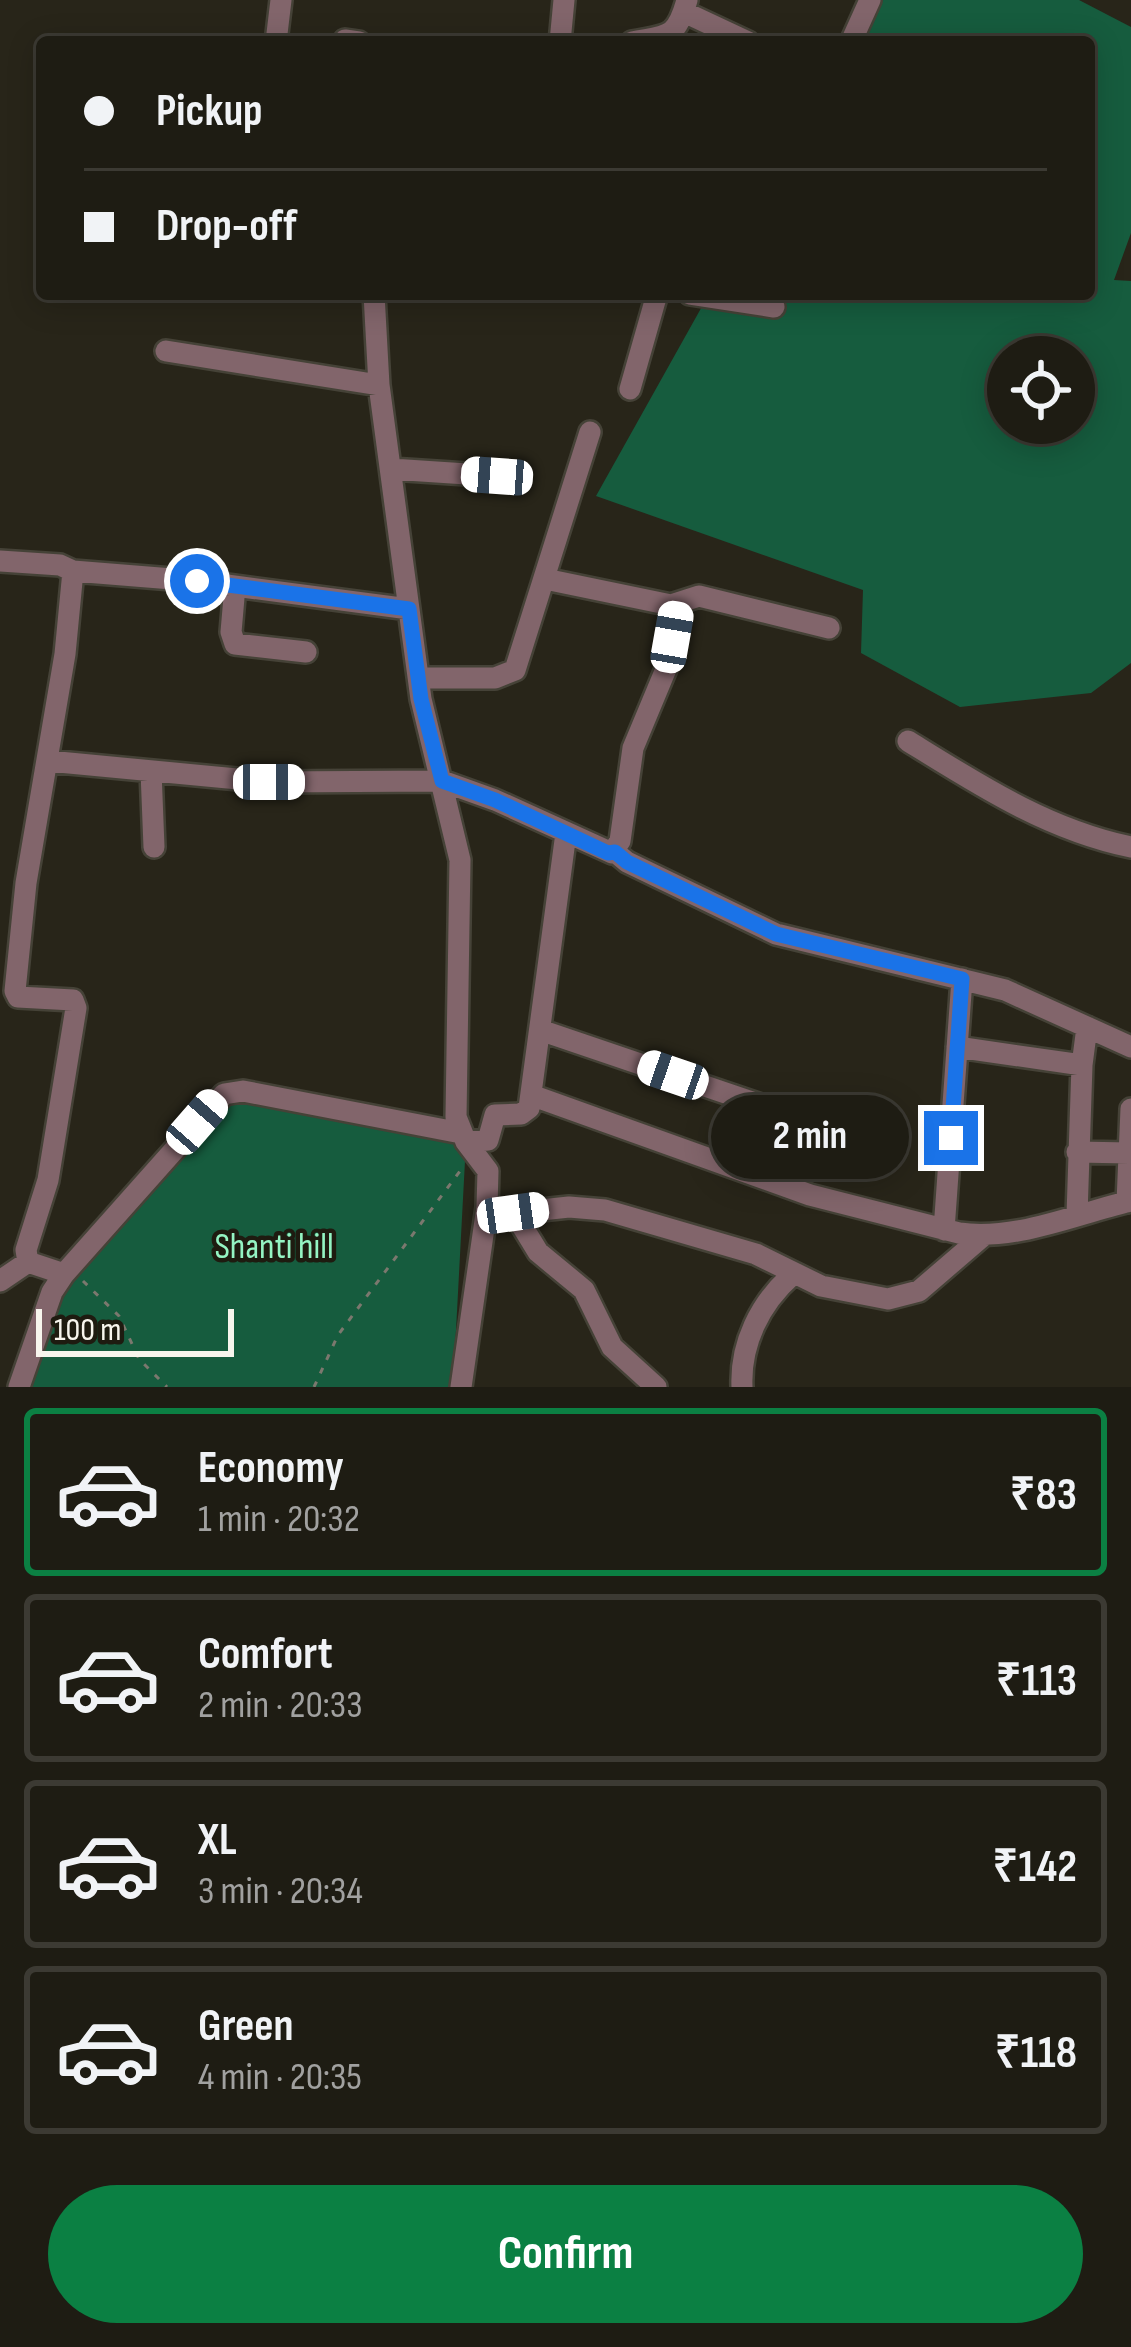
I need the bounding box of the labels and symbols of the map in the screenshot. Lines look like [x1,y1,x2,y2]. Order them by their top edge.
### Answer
car [460,456,534,496]
route start [170,554,224,608]
car [648,598,696,676]
car [233,764,305,800]
car [633,1046,713,1104]
car [160,1083,234,1161]
callout: 2 min [711,1096,909,1180]
route end [924,1111,978,1165]
car [475,1190,551,1236]
park label: Shanti hill [214,1226,334,1269]
scale bar [36,1303,234,1356]

